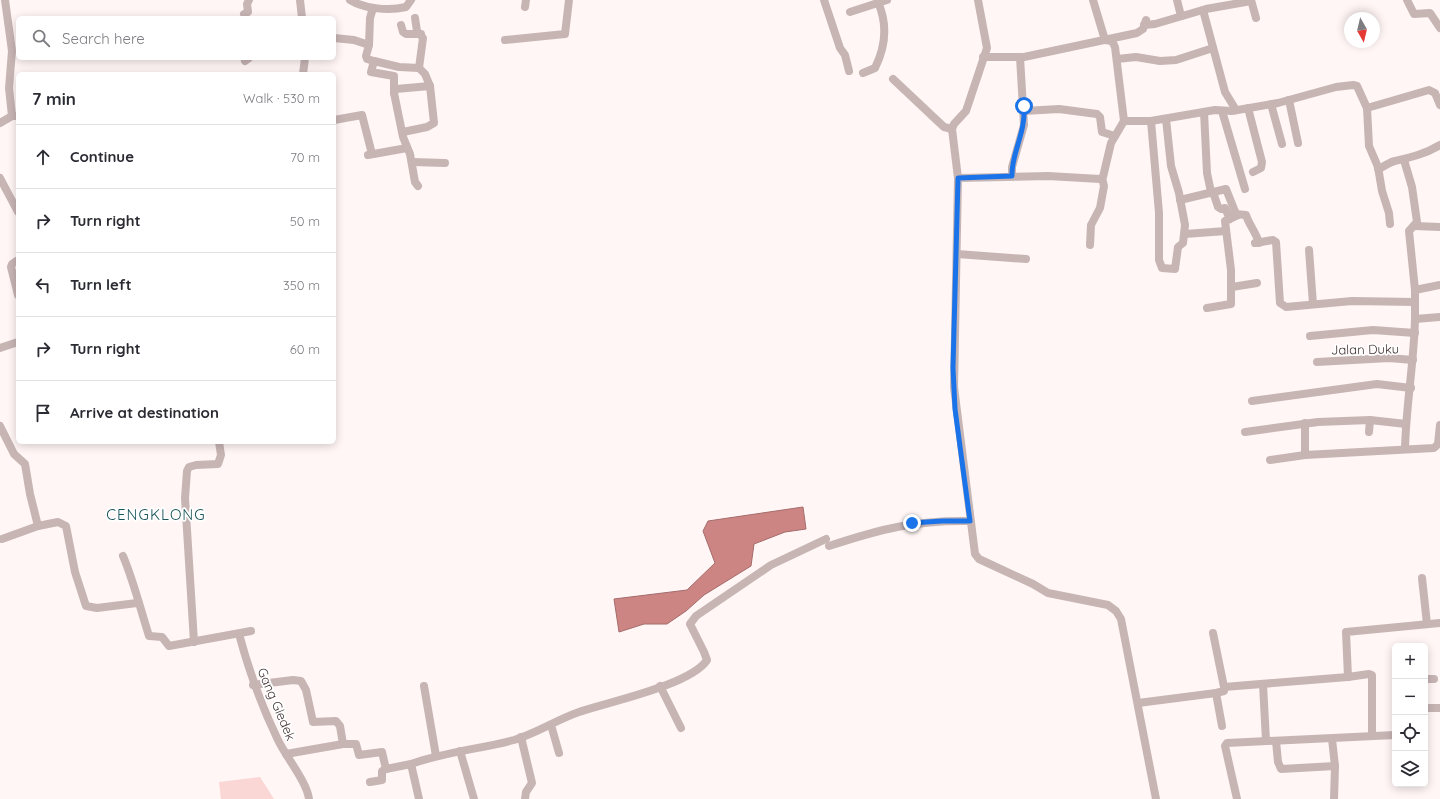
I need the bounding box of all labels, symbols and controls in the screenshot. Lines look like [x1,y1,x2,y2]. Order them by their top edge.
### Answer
north arrow [1344,12,1380,48]
search box [16,16,336,60]
icon: search [30,27,52,49]
text: Search here [62,29,145,48]
text: 7 min [32,88,76,109]
text: Walk · 530 m [243,90,320,106]
route start [1015,97,1033,115]
icon: ahead [32,146,54,168]
text: Continue [70,147,134,166]
text: 70 m [290,149,320,165]
icon: right [32,210,54,232]
text: Turn right [70,211,141,230]
text: 50 m [290,213,320,229]
icon: left [32,274,54,296]
text: Turn left [70,275,132,294]
text: 350 m [283,277,320,293]
icon: right [32,338,54,360]
text: Turn right [70,339,141,358]
street label: Jalan Duku [1331,340,1399,358]
text: 60 m [290,341,320,357]
icon: arrive [32,402,54,424]
text: Arrive at destination [70,403,219,422]
district label: CENGKLONG [106,505,206,524]
route end [903,514,921,532]
map controls [1392,643,1428,787]
button: + [1392,643,1428,679]
street label: Gang Gledek [254,665,300,743]
button: − [1392,679,1428,715]
button: locate [1392,715,1428,751]
button: layers [1392,751,1428,787]

